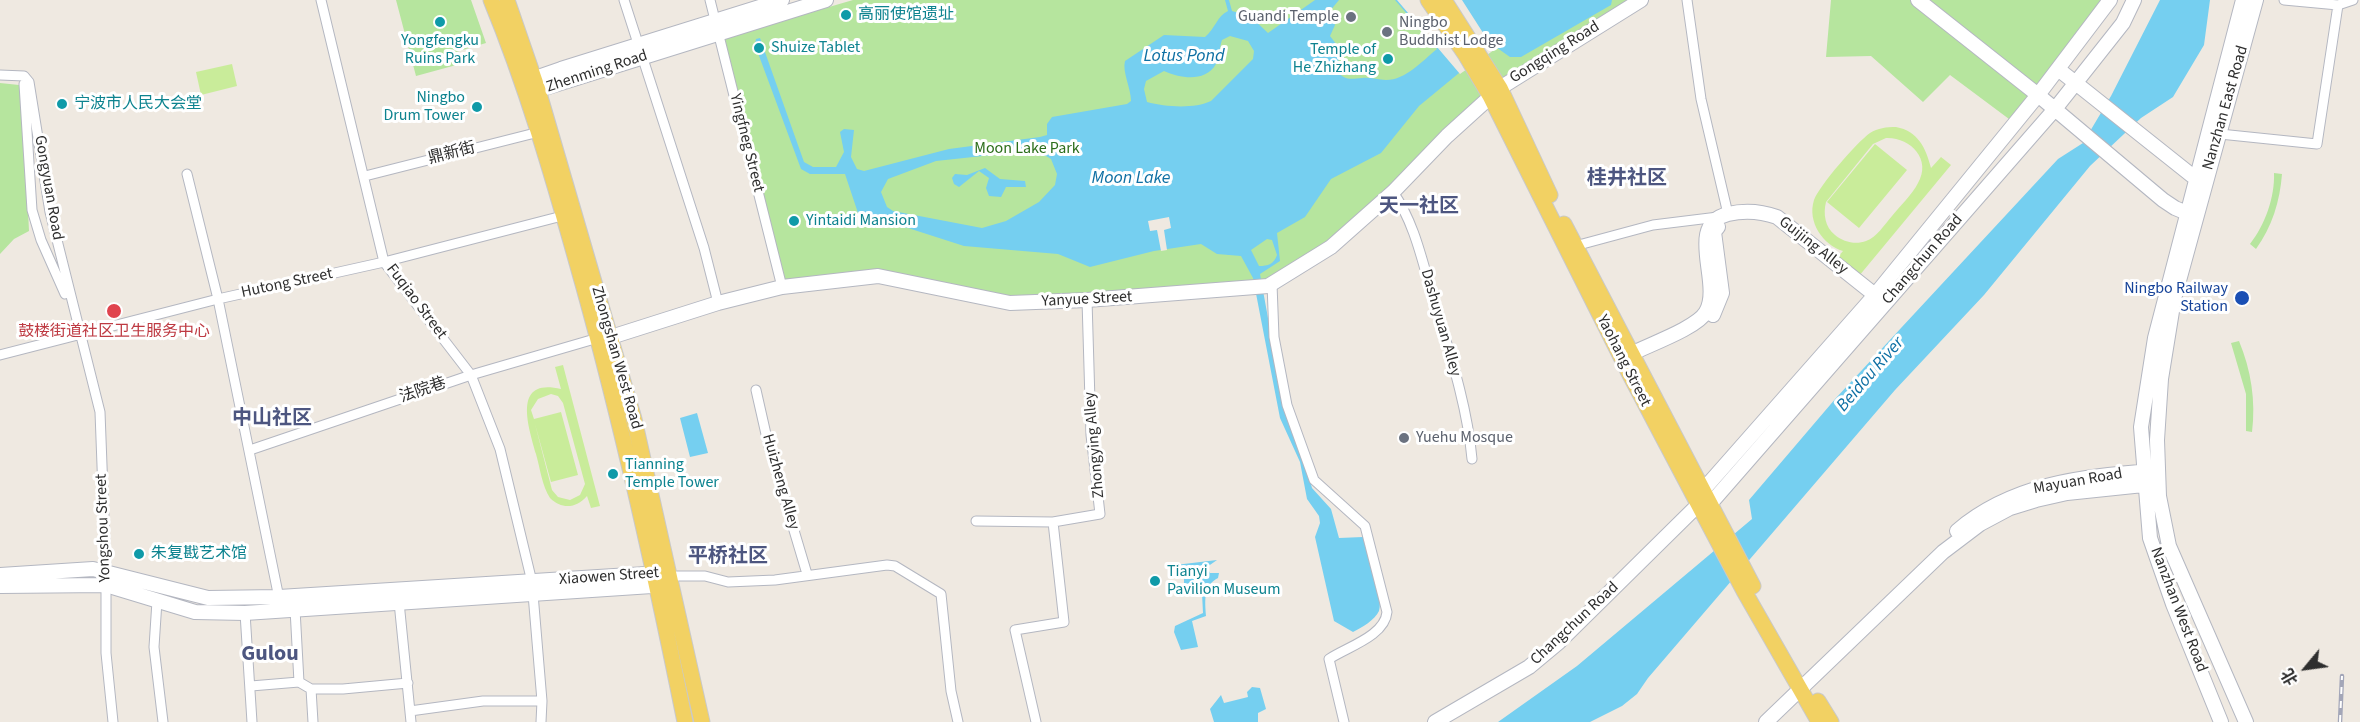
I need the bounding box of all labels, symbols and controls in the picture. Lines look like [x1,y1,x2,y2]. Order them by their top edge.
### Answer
place label: 高丽使馆遗址 [858,5,954,25]
place label: Guandi Temple [1238,7,1339,27]
marker: 高丽使馆遗址 [839,8,853,22]
marker: Guandi Temple [1344,10,1358,24]
place label: Ningbo Buddhist Lodge [1399,13,1503,51]
marker: Yongfengku Ruins Park [433,15,447,29]
street label: Gongqing Road [1507,18,1603,88]
marker: Ningbo Buddhist Lodge [1380,25,1394,39]
place label: Yongfengku Ruins Park [401,31,479,69]
place label: Shuize Tablet [771,38,860,58]
place label: Temple of He Zhizhang [1293,40,1376,78]
marker: Shuize Tablet [752,41,766,55]
street label: Nanzhan East Road [2199,44,2253,172]
water label: Lotus Pond [1143,46,1225,68]
street label: Zhenming Road [544,47,650,97]
marker: Temple of He Zhizhang [1381,52,1395,66]
place label: Ningbo Drum Tower [383,88,465,126]
street label: Yingfneg Street [724,92,768,194]
place label: 宁波市人民大会堂 [74,94,202,114]
marker: 宁波市人民大会堂 [55,97,69,111]
marker: Ningbo Drum Tower [470,100,484,114]
street label: Gongyuan Road [29,134,67,242]
street label: 鼎新街 [426,139,478,169]
park label: Moon Lake Park [974,139,1080,159]
water label: Moon Lake [1092,168,1170,190]
district label: 桂井社区 [1587,168,1667,192]
district label: 天一社区 [1379,196,1459,220]
place label: Yintaidi Mansion [806,211,916,231]
street label: Changchun Road [1879,211,1967,309]
street label: Guijing Alley [1774,213,1852,279]
marker: Yintaidi Mansion [787,214,801,228]
street label: Fuqiao Street [381,261,451,343]
street label: Hutong Street [239,265,335,303]
street label: Dashuyuan Alley [1416,267,1464,379]
place label: Ningbo Railway Station [2124,279,2228,317]
street label: Zhongshan West Road [586,284,646,432]
street label: Yanyue Street [1041,288,1133,312]
marker: Ningbo Railway Station [2233,289,2251,307]
marker: 鼓楼街道社区卫生服务中心 [105,302,123,320]
street label: Yaohang Street [1592,312,1654,410]
place label: 鼓楼街道社区卫生服务中心 [18,322,210,342]
water label: Beidou River [1833,333,1909,417]
street label: 法院巷 [397,374,449,408]
street label: Zhongying Alley [1081,391,1109,499]
district label: 中山社区 [232,408,312,432]
place label: Yuehu Mosque [1416,428,1513,448]
marker: Yuehu Mosque [1397,431,1411,445]
street label: Huizheng Alley [757,432,803,532]
place label: Tianning Temple Tower [625,455,719,493]
street label: Mayuan Road [2032,465,2124,499]
marker: Tianning Temple Tower [606,467,620,481]
street label: Yongshou Street [93,473,115,583]
place label: 朱复戡艺术馆 [151,544,247,564]
street label: Nanzhan West Road [2145,545,2211,675]
district label: 平桥社区 [688,546,768,570]
marker: 朱复戡艺术馆 [132,547,146,561]
place label: Tianyi Pavilion Museum [1167,562,1280,600]
street label: Xiaowen Street [558,564,660,590]
marker: Tianyi Pavilion Museum [1148,574,1162,588]
street label: Changchun Road [1527,578,1623,670]
north arrow [2276,638,2336,698]
district label: Gulou [241,642,299,668]
text: 北 [2277,664,2304,689]

